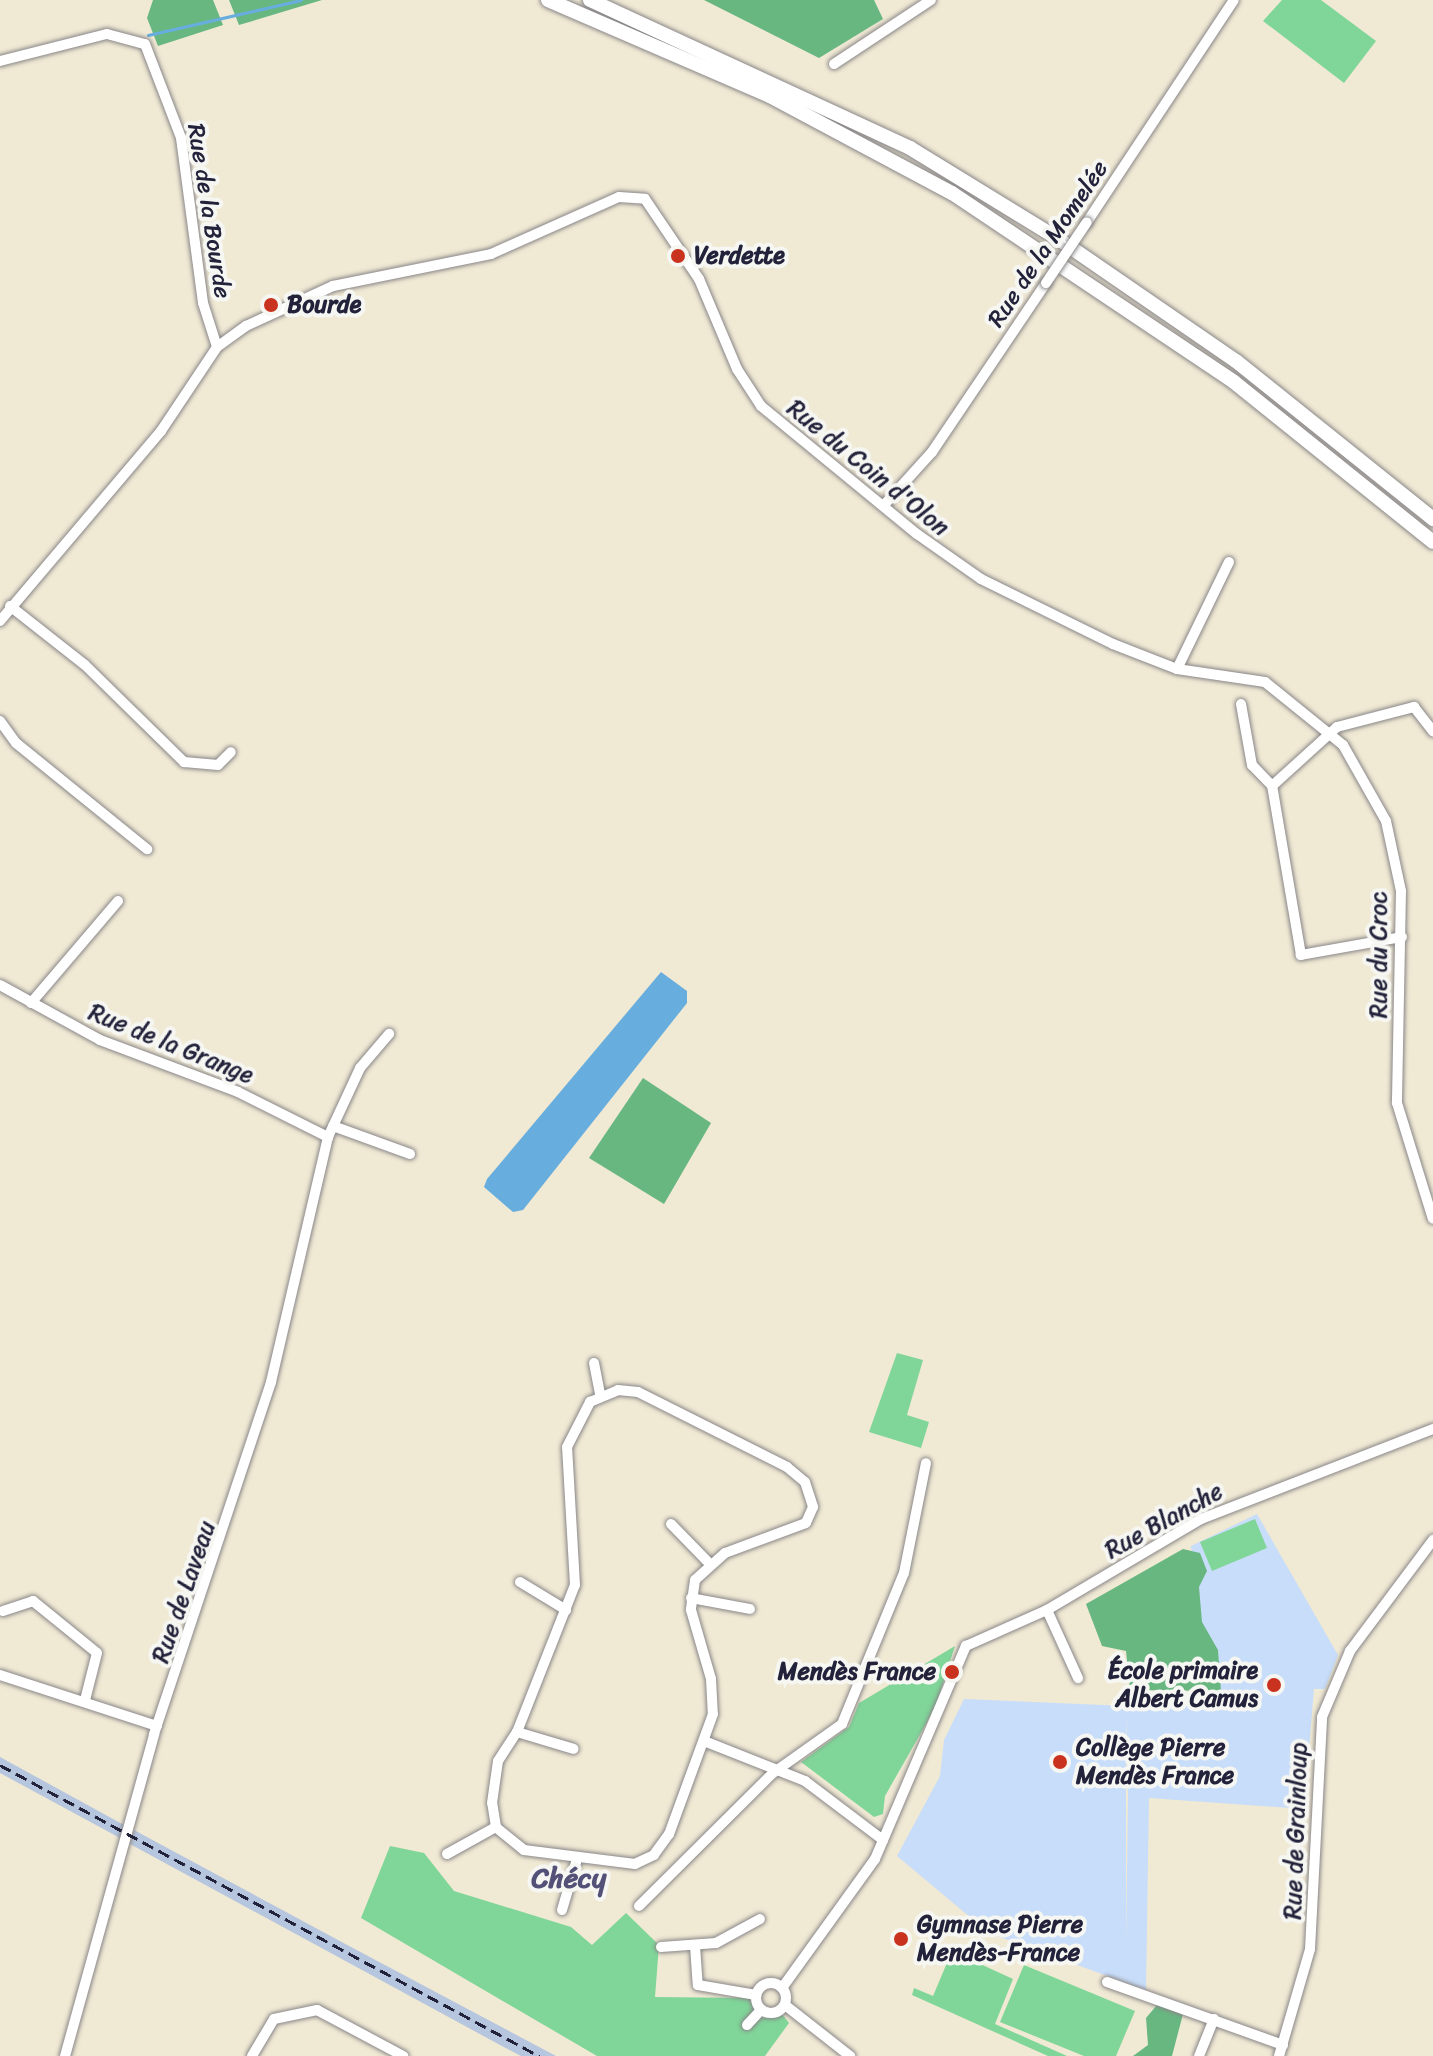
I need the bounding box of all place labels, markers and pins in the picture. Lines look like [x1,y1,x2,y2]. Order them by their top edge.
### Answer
place label: Verdette [694,242,785,270]
marker: Verdette [669,247,687,265]
place label: Bourde [287,291,361,319]
marker: Bourde [262,296,280,314]
place label: École primaire Albert Camus [1107,1657,1258,1713]
place label: Mendès France [778,1658,936,1686]
marker: Mendès France [943,1663,961,1681]
marker: École primaire Albert Camus [1265,1676,1283,1694]
place label: Collège Pierre Mendès France [1076,1734,1234,1790]
marker: Collège Pierre Mendès France [1051,1753,1069,1771]
place label: Gymnase Pierre Mendès-France [917,1911,1082,1967]
marker: Gymnase Pierre Mendès-France [892,1930,910,1948]

